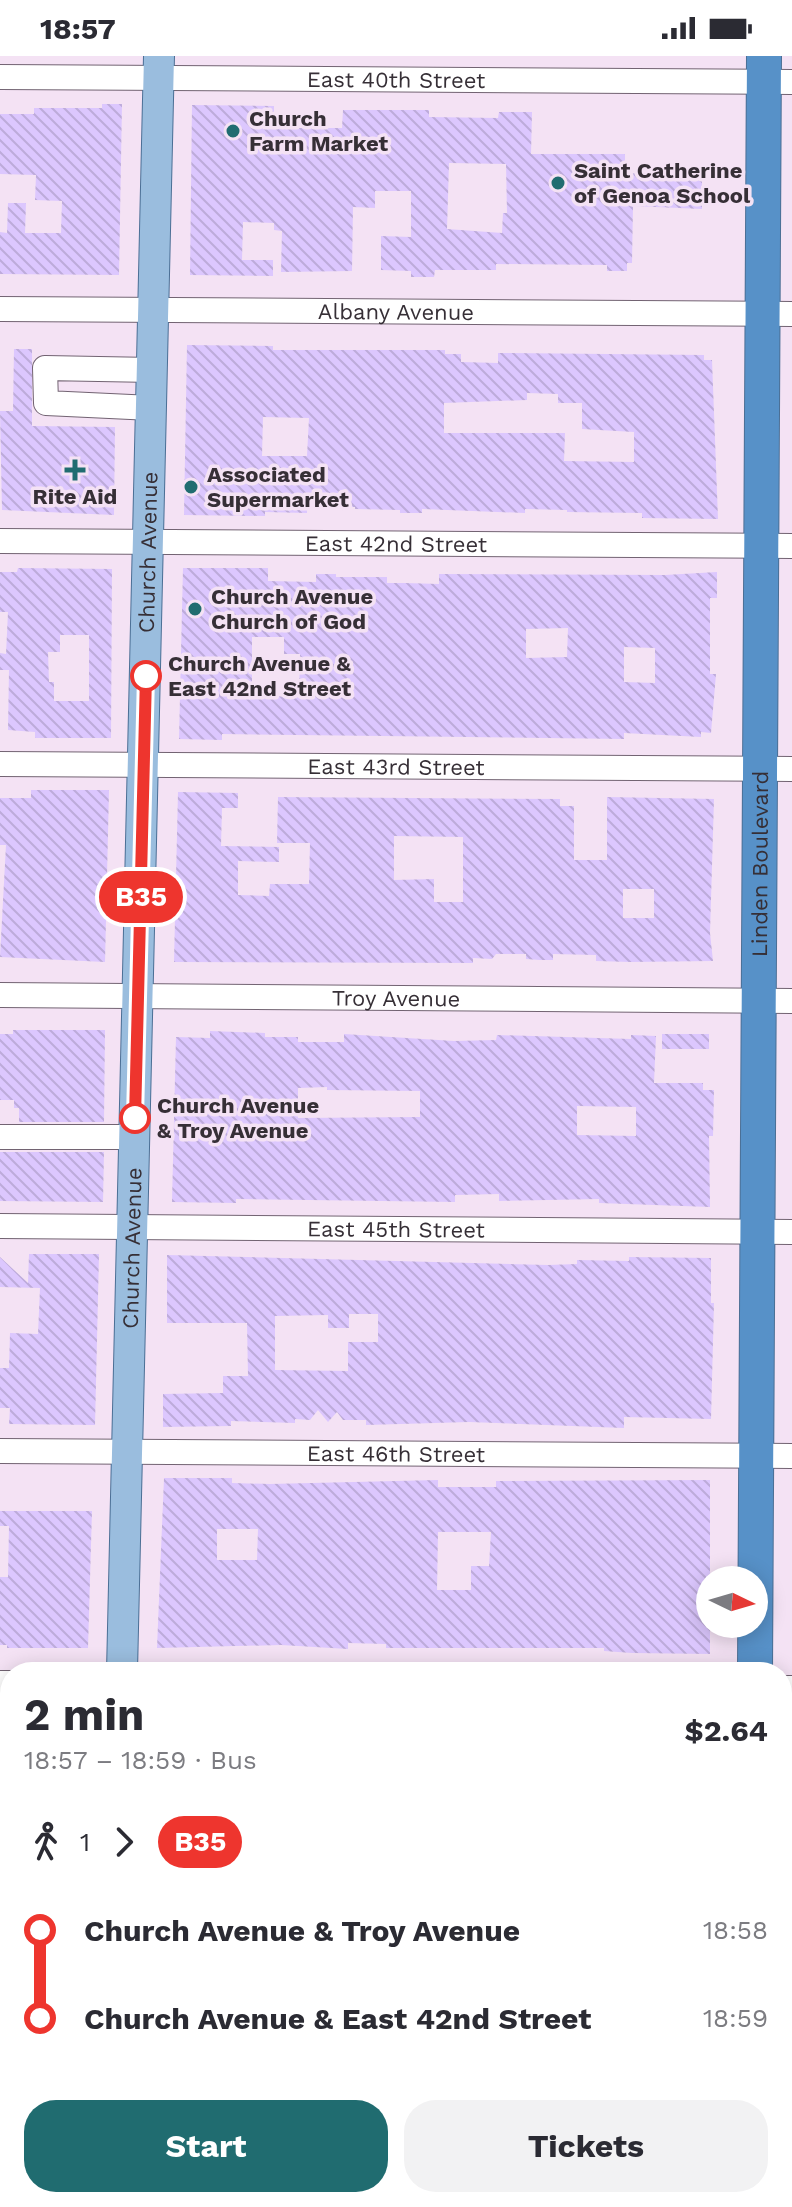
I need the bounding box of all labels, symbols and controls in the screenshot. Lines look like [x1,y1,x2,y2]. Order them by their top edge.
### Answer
text: 18:57 [40,11,116,46]
street label: East 40th Street [307,66,485,93]
place label: Church Farm Market [249,106,389,156]
marker: Church Farm Market [224,122,242,140]
place label: Saint Catherine of Genoa School [574,158,751,208]
marker: Saint Catherine of Genoa School [549,174,567,192]
street label: Albany Avenue [318,299,474,324]
marker: Rite Aid [66,461,84,479]
place label: Associated Supermarket [207,462,349,512]
street label: Church Avenue [133,471,162,633]
marker: Associated Supermarket [182,478,200,496]
place label: Rite Aid [33,484,117,509]
street label: East 42nd Street [305,530,487,557]
place label: Church Avenue Church of God [211,584,373,634]
marker: Church Avenue Church of God [186,600,204,618]
place label: Church Avenue & East 42nd Street [168,651,352,701]
marker: Church Avenue & East 42nd Street [131,661,161,691]
street label: East 43rd Street [307,753,485,780]
street label: Linden Boulevard [746,771,773,957]
line badge: B35 [95,871,187,923]
text: B35 [115,880,167,913]
street label: Troy Avenue [332,985,460,1011]
place label: Church Avenue & Troy Avenue [157,1093,319,1143]
marker: Church Avenue & Troy Avenue [120,1103,150,1133]
street label: Church Avenue [117,1167,146,1329]
street label: East 45th Street [307,1216,485,1242]
street label: East 46th Street [307,1440,485,1467]
north arrow [696,1566,768,1638]
map controls [696,1566,768,1638]
text: 2 min [24,1689,144,1741]
text: $2.64 [685,1713,768,1748]
text: 18:57 – 18:59 · Bus [24,1745,257,1775]
icon: walk [24,1820,68,1864]
icon: forward [102,1820,146,1864]
text: B35 [174,1825,226,1858]
text: 1 [80,1827,90,1857]
text: Church Avenue & Troy Avenue [84,1913,520,1948]
text: 18:58 [703,1915,768,1945]
text: Church Avenue & East 42nd Street [84,2001,591,2036]
text: 18:59 [703,2003,768,2033]
button: Start [24,2100,388,2192]
button: Tickets [404,2100,768,2192]

